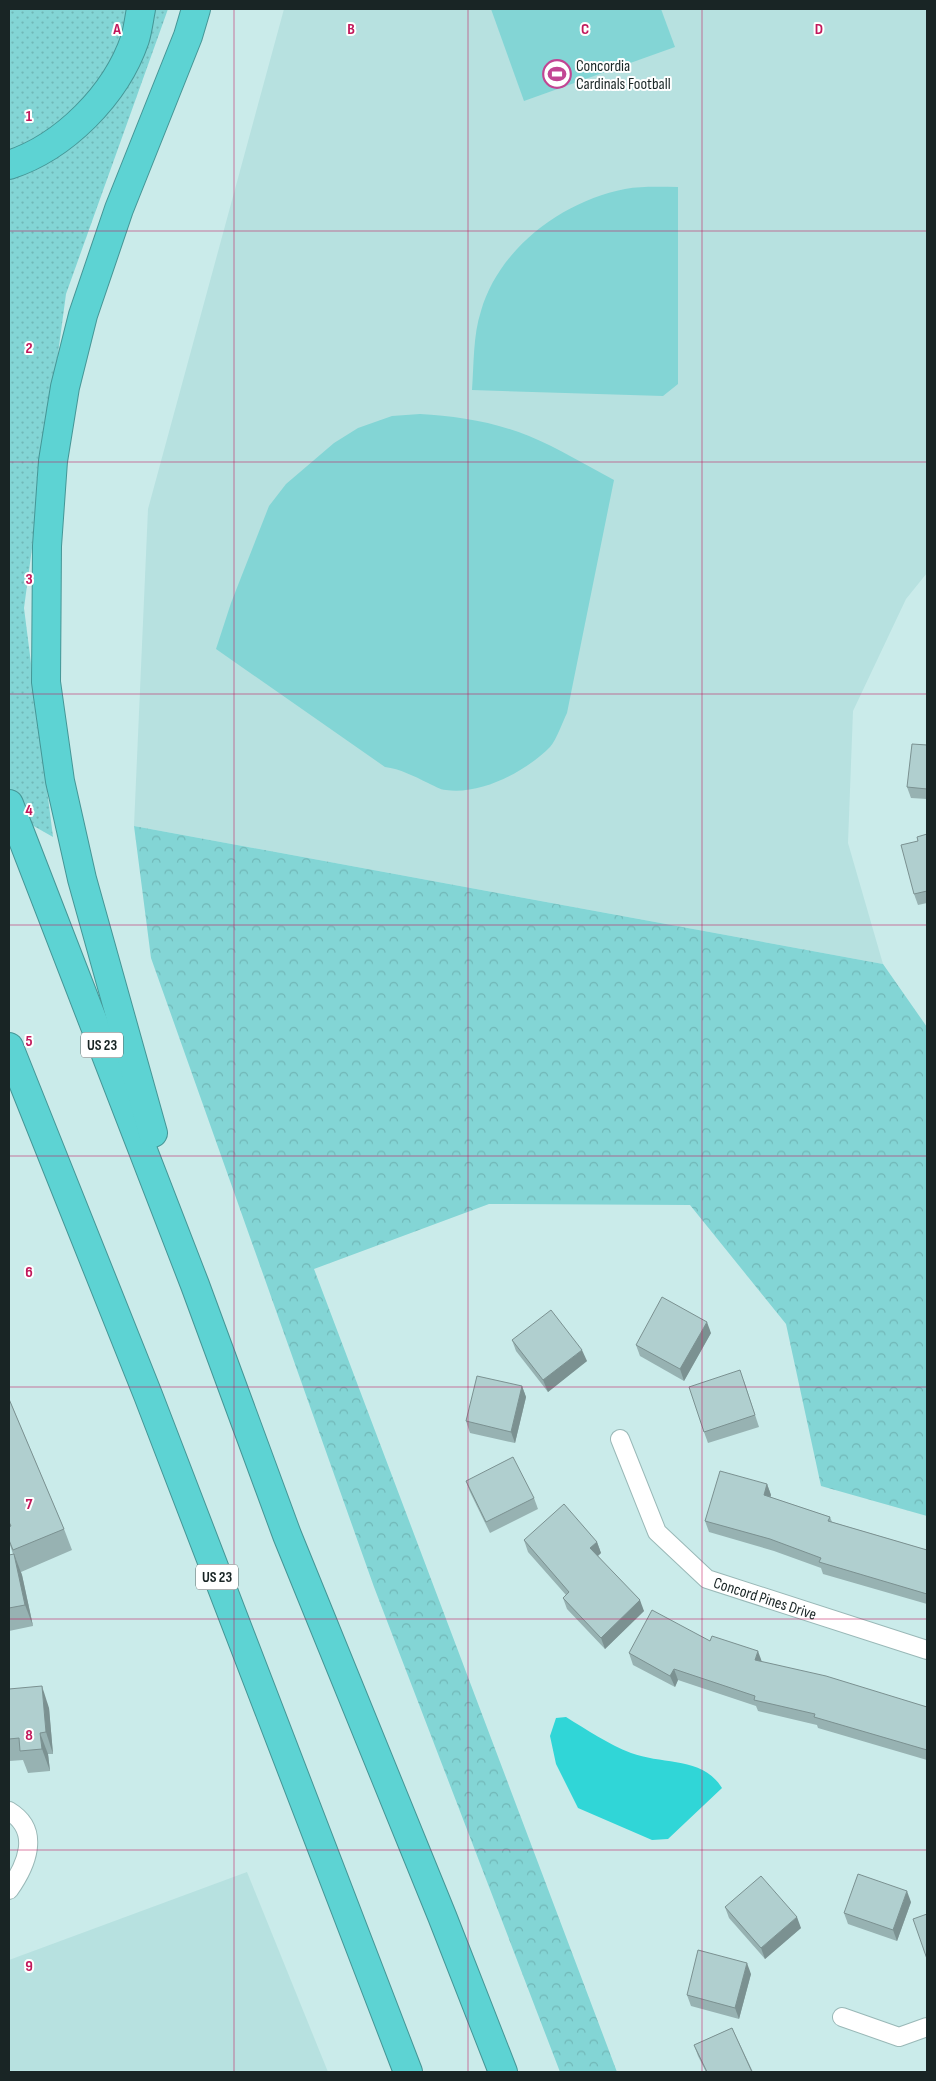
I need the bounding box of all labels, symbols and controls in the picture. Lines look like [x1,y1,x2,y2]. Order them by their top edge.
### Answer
text: A [112,20,121,39]
text: B [347,20,355,39]
text: C [581,20,589,39]
text: D [815,20,823,39]
place label: Concordia Cardinals Football [576,57,671,94]
sports icon: Concordia Cardinals Football [542,59,572,89]
text: 1 [26,107,33,126]
text: 2 [25,339,33,358]
text: 3 [25,570,33,589]
text: 4 [25,801,33,820]
text: 5 [25,1032,33,1051]
road number: US 23 [81,1032,123,1058]
text: 6 [25,1263,33,1282]
text: 7 [26,1495,33,1514]
road number: US 23 [196,1564,238,1590]
street label: Concord Pines Drive [711,1574,819,1625]
text: 8 [25,1726,33,1745]
text: 9 [25,1957,33,1976]

